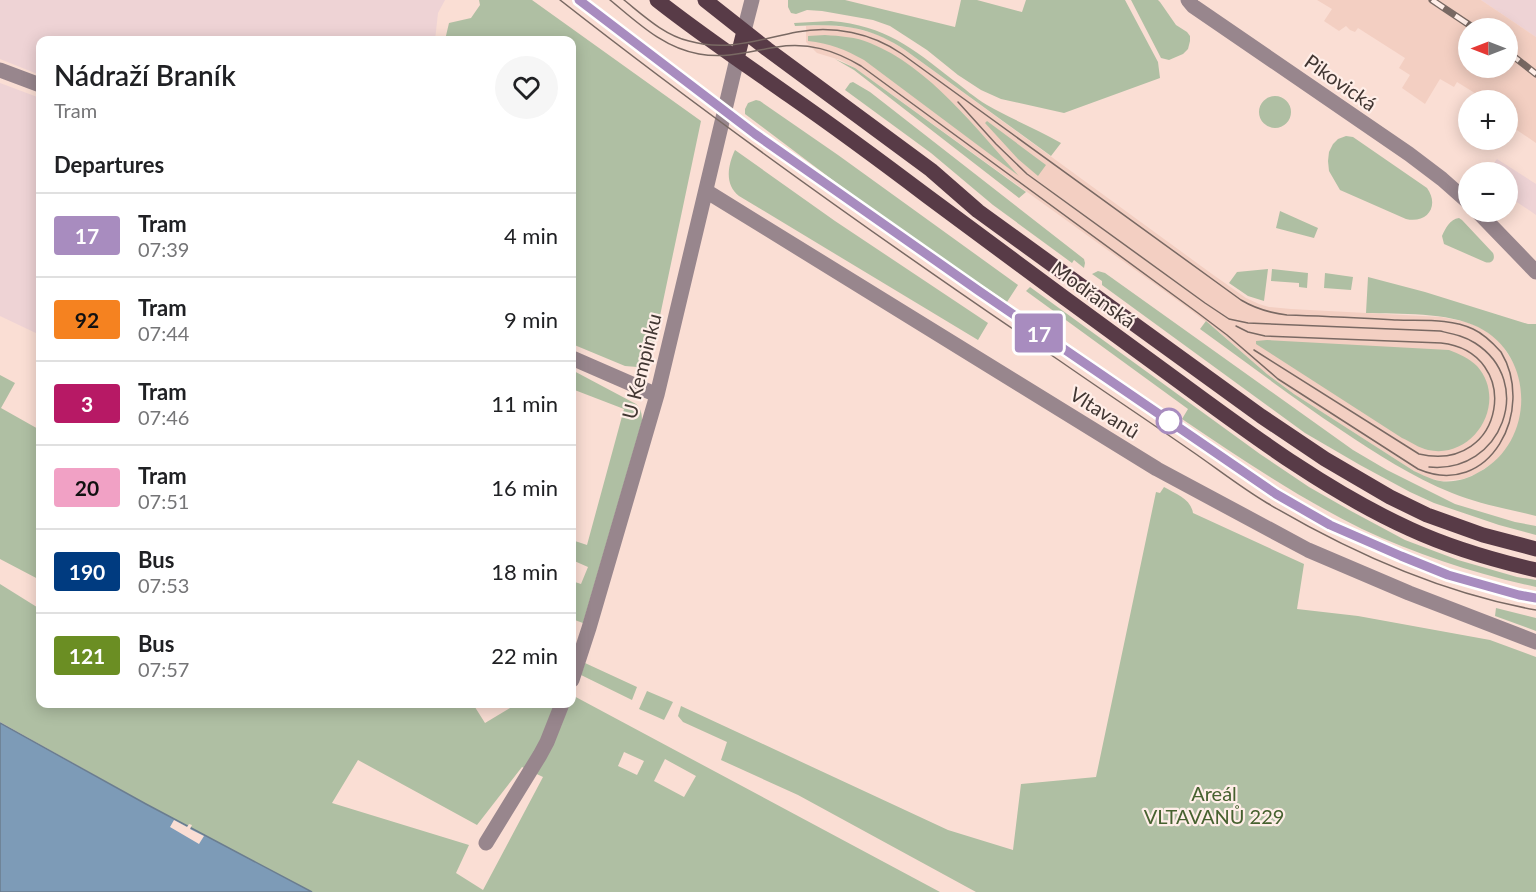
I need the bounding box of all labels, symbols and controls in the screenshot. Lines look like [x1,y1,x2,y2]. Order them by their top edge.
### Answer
north arrow [1458,18,1518,78]
map controls [1458,18,1518,222]
street label: Pikovická [1300,49,1382,115]
button: heart [495,56,558,119]
text: Nádraží Braník [54,58,236,92]
button: + [1458,90,1518,150]
text: Tram [54,98,97,122]
text: Departures [54,151,164,178]
button: − [1458,162,1518,222]
text: Tram [138,210,187,237]
text: 4 min [504,222,558,249]
text: 17 [75,223,99,248]
text: 07:39 [138,237,189,261]
street label: Modřanská [1047,256,1141,332]
text: Tram [138,294,187,321]
text: 9 min [504,306,558,333]
text: 92 [75,307,99,332]
street label: U Kempinku [616,311,666,421]
line badge: 17 [1012,314,1066,352]
text: 07:44 [138,321,189,345]
text: 17 [1027,321,1051,346]
text: Tram [138,378,187,405]
street label: Vltavanů [1066,381,1144,443]
text: 11 min [491,390,558,417]
text: 3 [81,391,93,416]
text: 07:46 [138,405,189,429]
unlabelled marker [1156,408,1182,434]
text: Tram [138,462,187,489]
text: 16 min [491,474,558,501]
text: 20 [75,475,99,500]
text: 07:51 [138,489,189,513]
text: Bus [138,546,174,573]
text: 18 min [491,558,558,585]
text: 190 [69,559,105,584]
text: 07:53 [138,573,189,597]
text: Bus [138,630,174,657]
text: 22 min [491,642,558,669]
text: 121 [69,643,105,668]
text: 07:57 [138,657,189,681]
park label: Areál VLTAVANŮ 229 [1144,781,1284,828]

